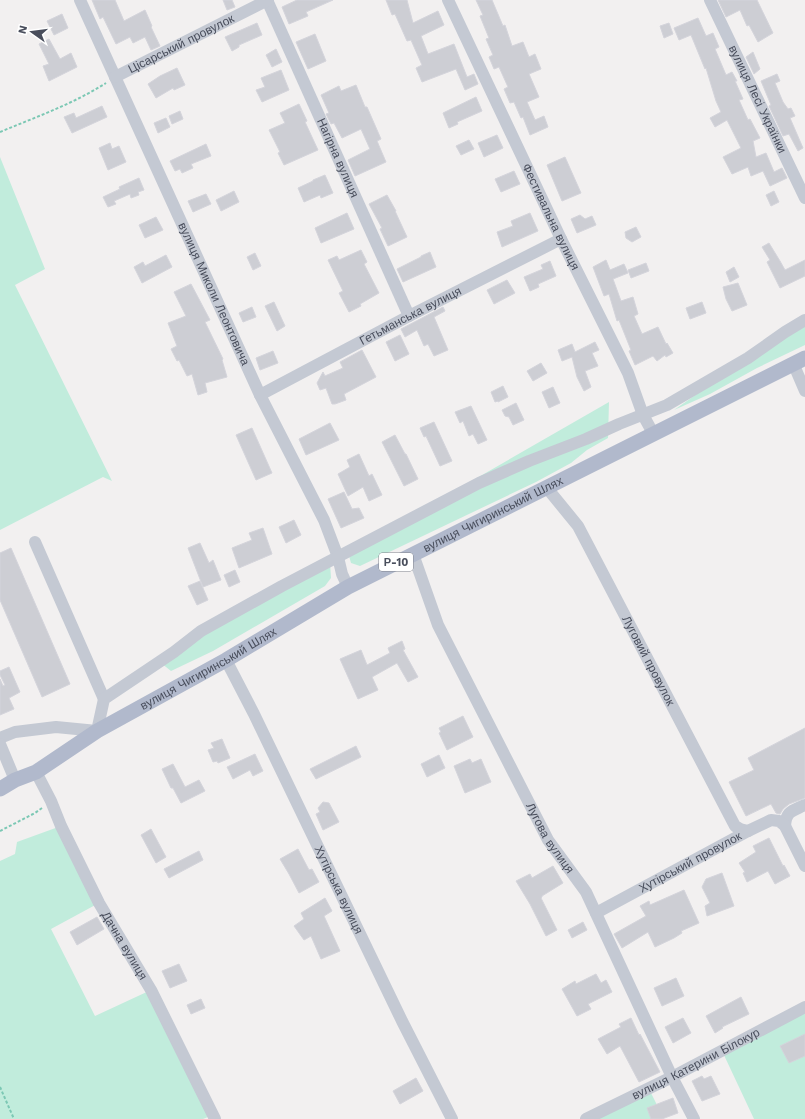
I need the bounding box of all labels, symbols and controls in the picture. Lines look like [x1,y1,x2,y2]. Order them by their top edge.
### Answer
street label: Цісарський провулок [126,11,237,76]
north arrow [12,12,52,52]
text: N [15,24,30,35]
street label: вулиця Лесі Українки [726,43,789,155]
street label: Нагірна вулиця [314,116,362,200]
street label: Фестивальна вулиця [519,161,582,272]
street label: вулиця Миколи Леонтовича [175,220,253,368]
street label: Гетьманська вулиця [357,284,464,348]
street label: вулиця Чигиринський Шлях [421,474,565,555]
road number: Р-10 [379,553,413,571]
street label: Луговий провулок [619,613,678,709]
street label: вулиця Чигиринський Шлях [138,624,279,713]
street label: Лугова вулиця [523,800,577,876]
street label: Хутірський провулок [636,829,745,896]
street label: Хутірська вулиця [312,843,366,936]
street label: Дачна вулиця [99,909,150,982]
street label: вулиця Катерини Білокур [630,1025,762,1102]

